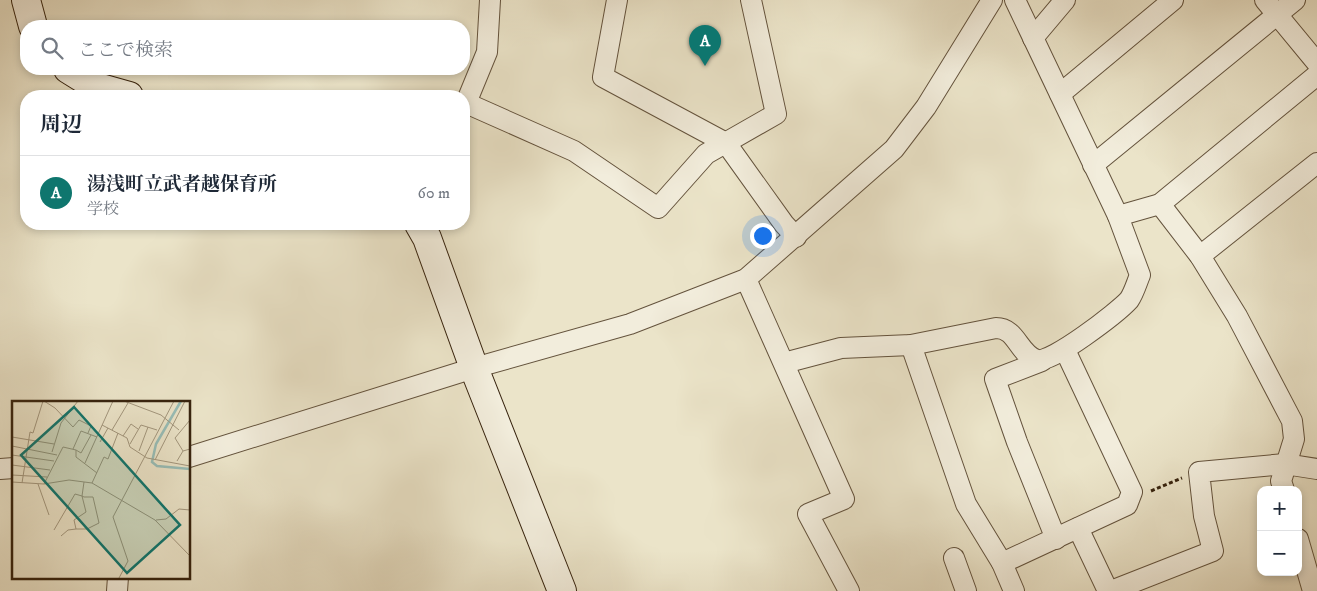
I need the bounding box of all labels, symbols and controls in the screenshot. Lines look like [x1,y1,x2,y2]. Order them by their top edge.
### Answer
search box [20,20,470,75]
pin: A [689,25,721,66]
icon: search [38,34,66,62]
text: ここで検索 [78,39,173,62]
text: 周辺 [40,112,82,138]
text: 湯浅町立武者越保育所 [87,173,277,196]
text: A [51,183,61,203]
text: 60 m [418,183,450,203]
text: 学校 [87,199,119,219]
your location [750,223,776,249]
inset map [12,401,190,578]
map controls [1257,486,1302,576]
button: + [1257,486,1302,531]
button: − [1257,531,1302,576]

